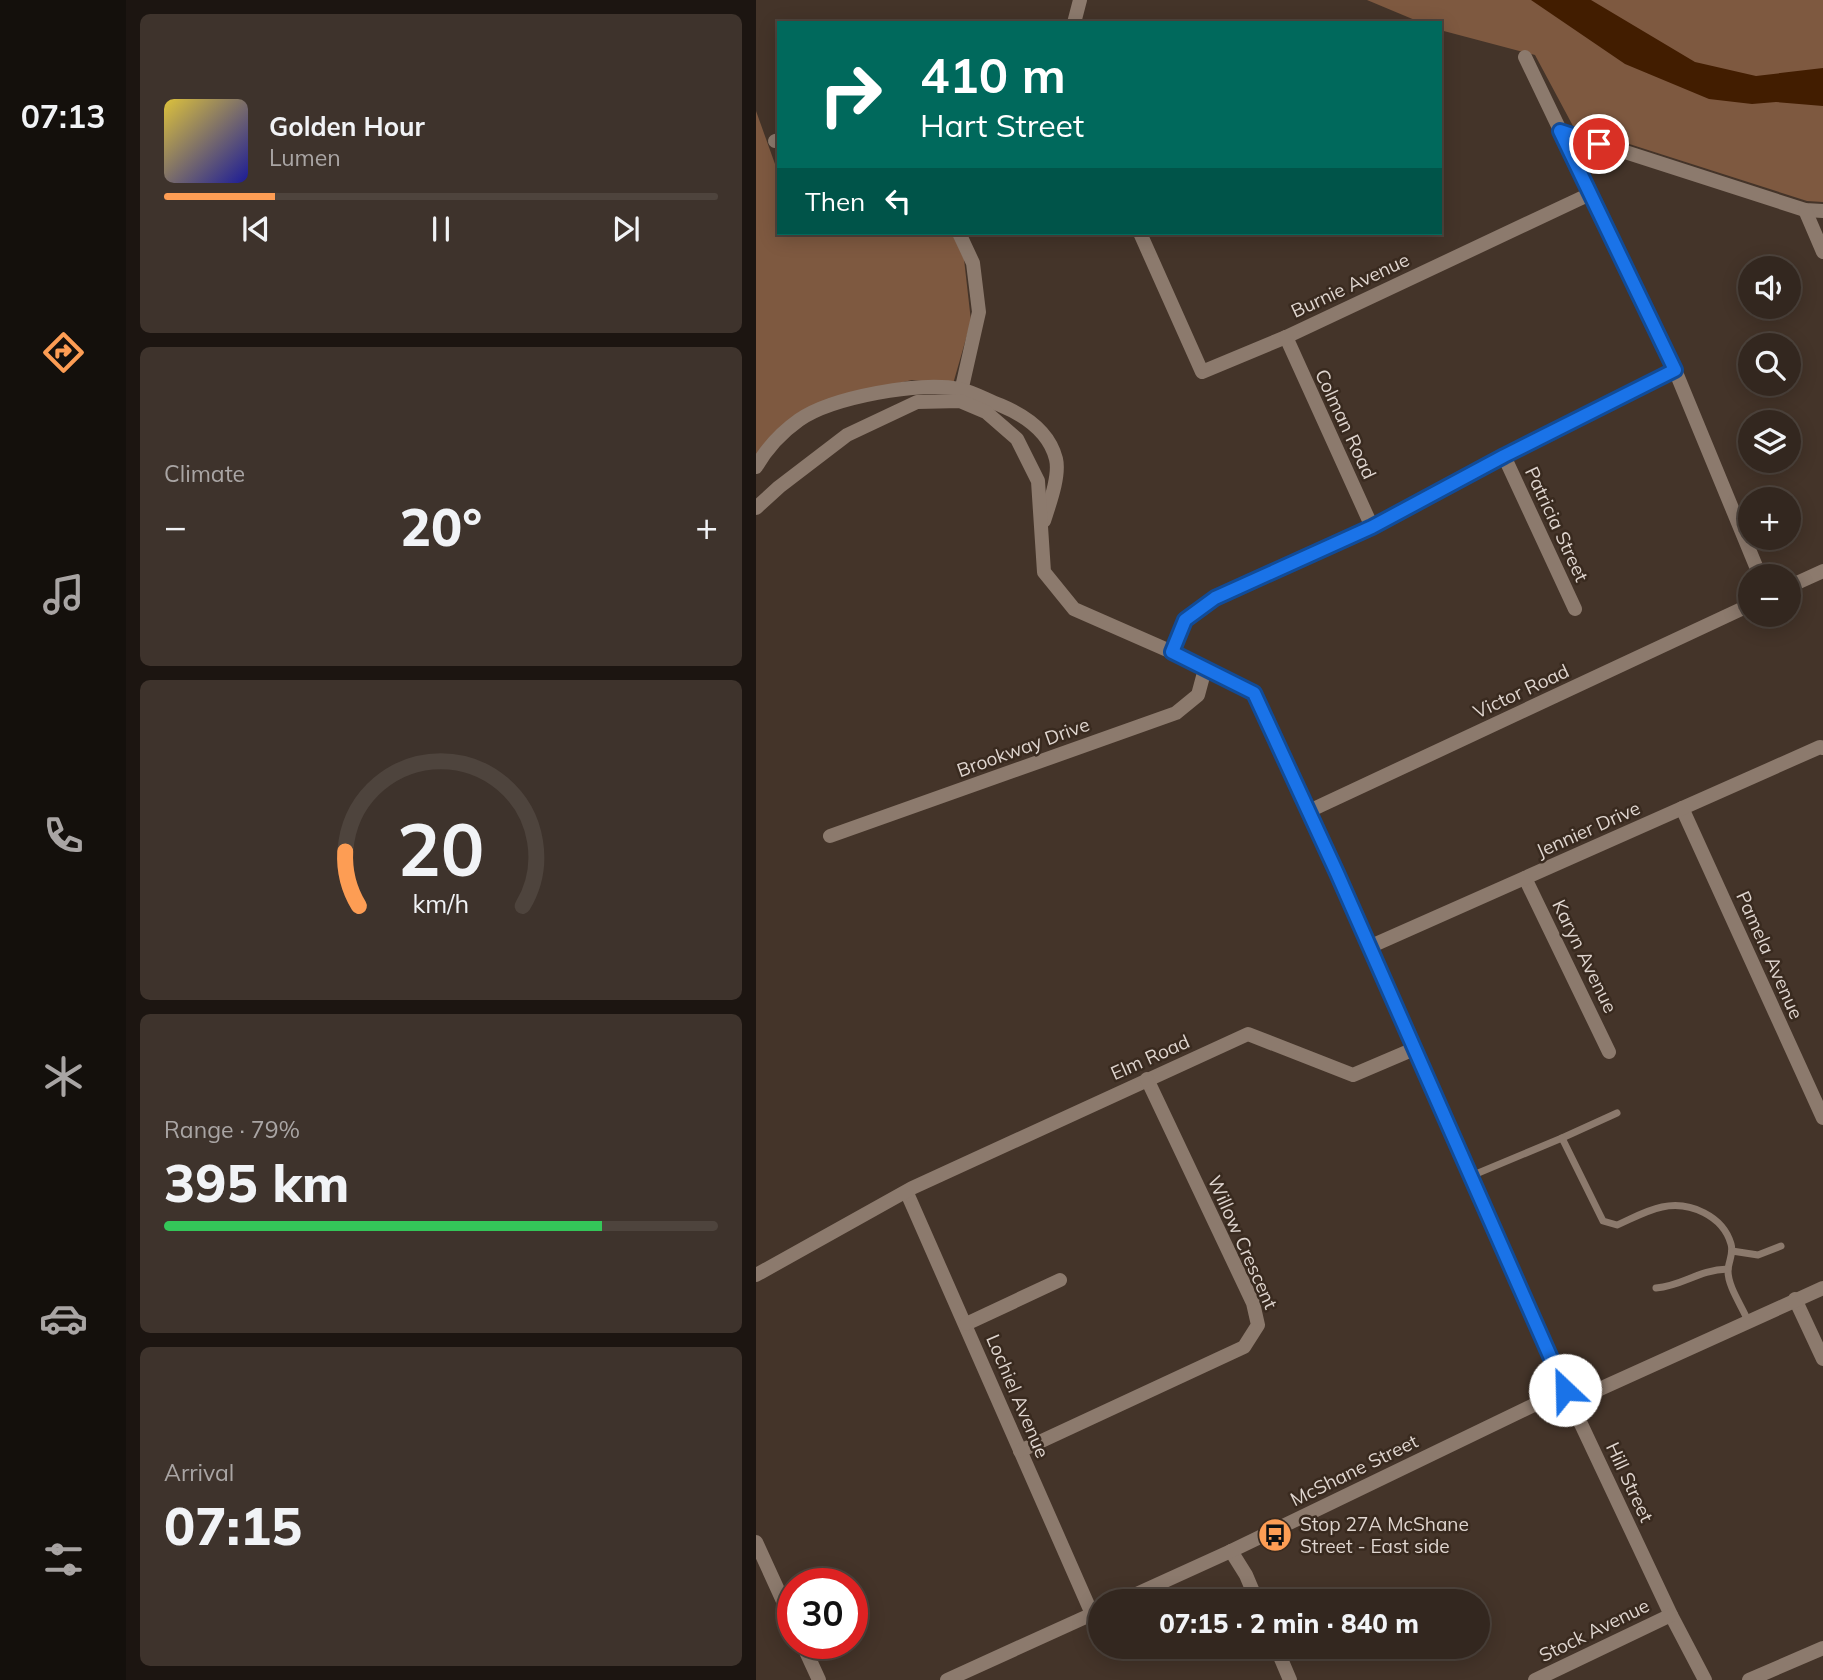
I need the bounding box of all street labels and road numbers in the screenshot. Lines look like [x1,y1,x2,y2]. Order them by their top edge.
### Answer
street label: Burnie Avenue [1287,247,1413,323]
street label: Colman Road [1310,365,1382,483]
street label: Patricia Street [1520,463,1594,586]
street label: Victor Road [1469,658,1573,724]
street label: Brookway Drive [953,712,1093,782]
street label: Jennier Drive [1532,795,1644,863]
street label: Pamela Avenue [1731,887,1809,1023]
street label: Karyn Avenue [1547,895,1623,1017]
street label: Elm Road [1107,1029,1193,1085]
street label: Willow Crescent [1203,1171,1283,1313]
street label: Lochiel Avenue [981,1330,1055,1462]
street label: McShane Street [1286,1429,1422,1511]
street label: Hill Street [1601,1438,1659,1526]
street label: Stock Avenue [1535,1593,1653,1667]

